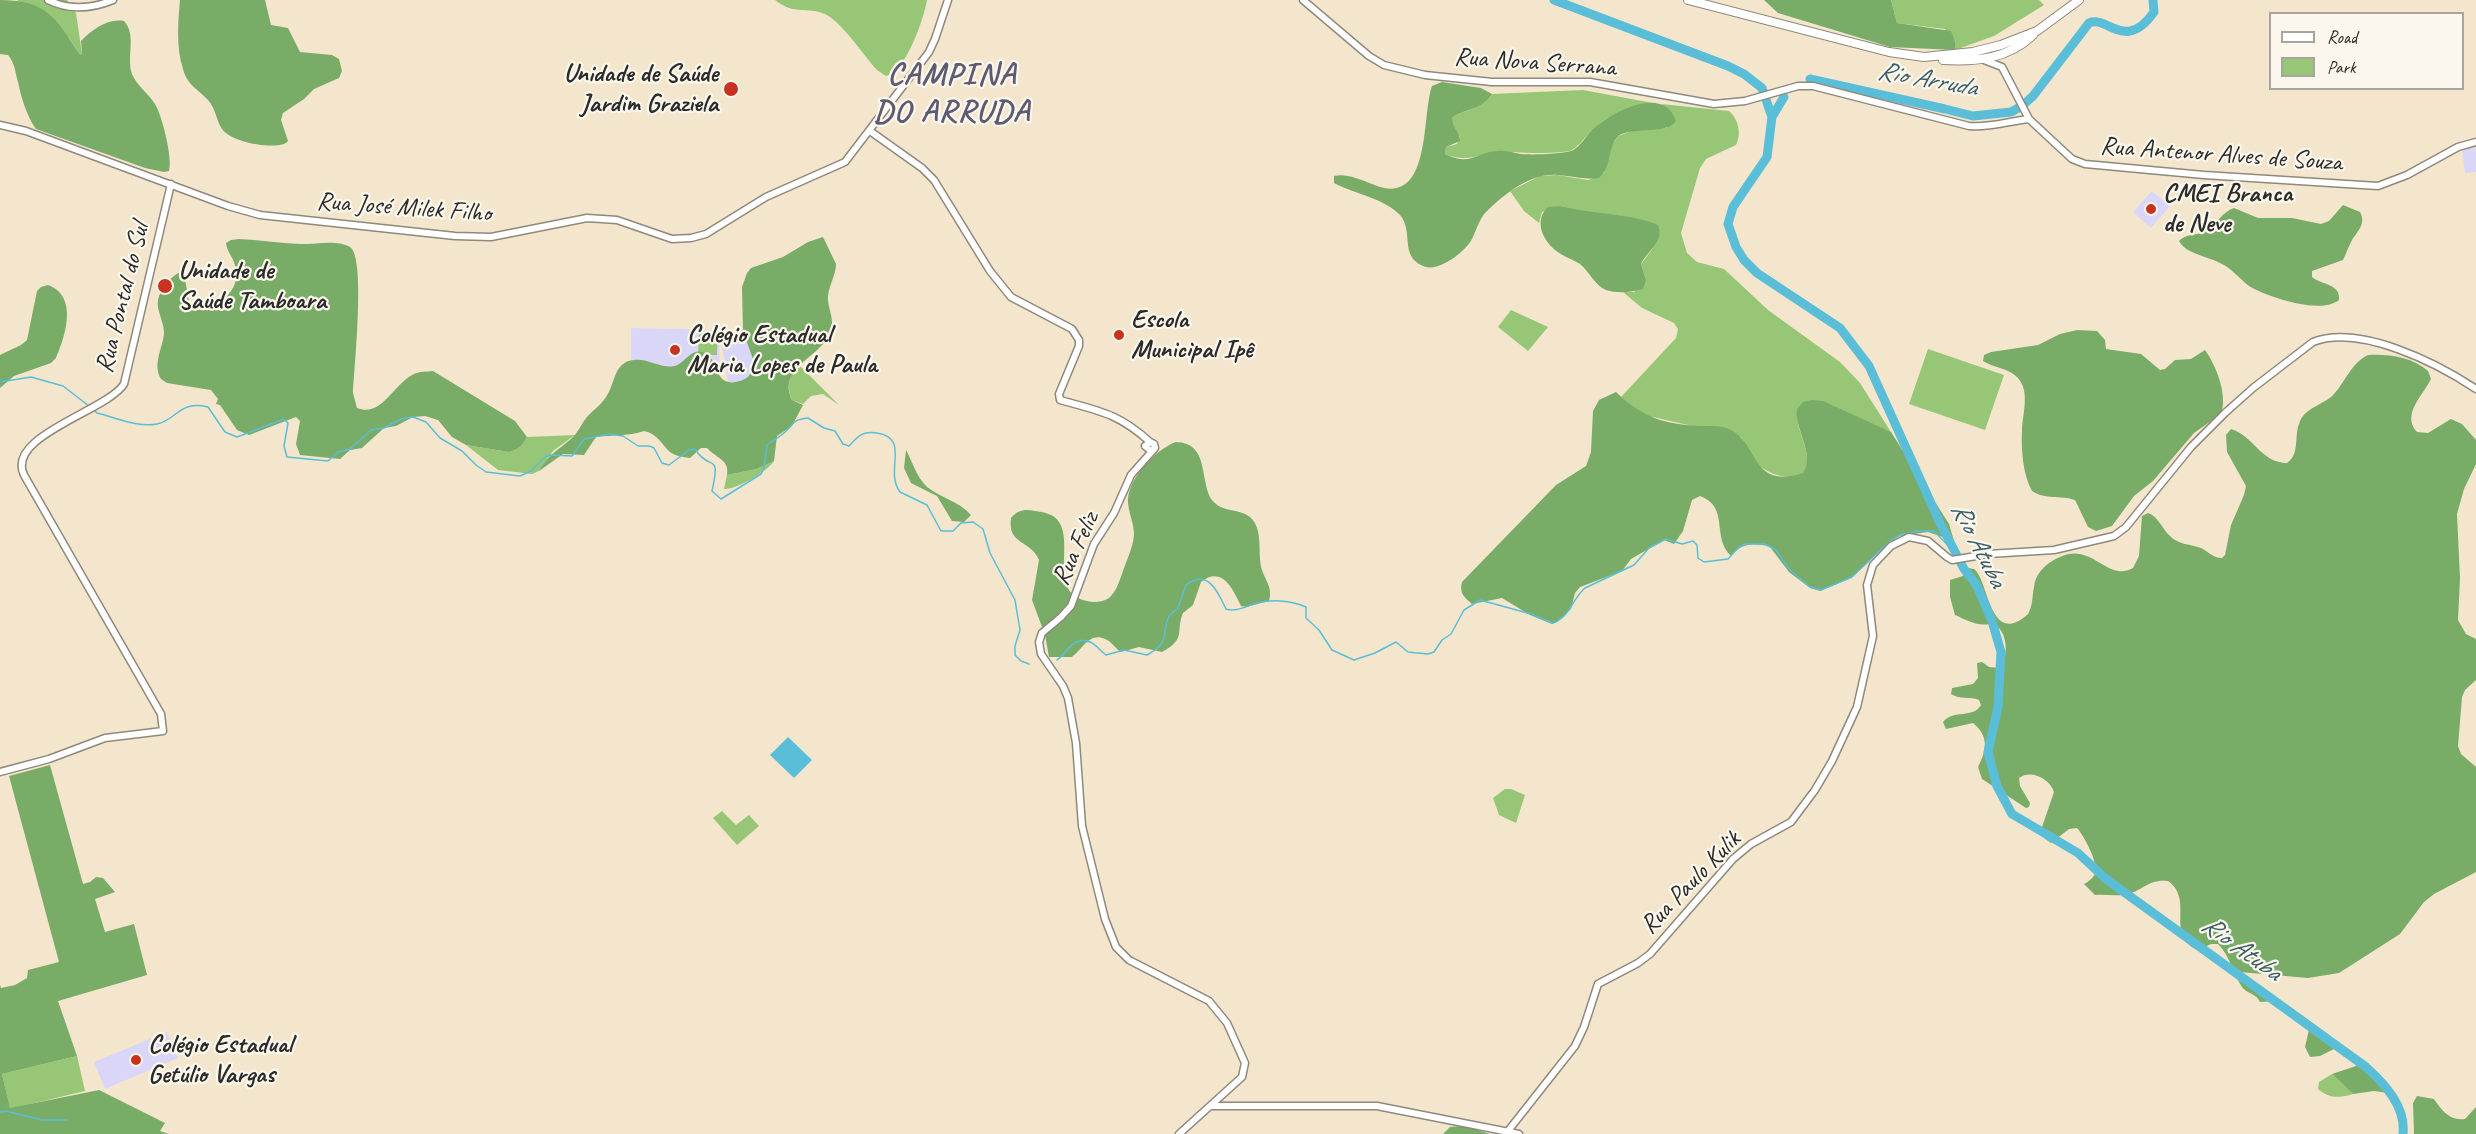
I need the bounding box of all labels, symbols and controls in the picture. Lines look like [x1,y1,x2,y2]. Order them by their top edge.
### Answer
legend [2269,12,2464,90]
text: Road [2327,26,2357,48]
street label: Rua Nova Serrana [1453,42,1617,84]
water label: Rio Arruda [1875,55,1979,105]
text: Park [2327,56,2356,78]
district label: CAMPINA DO ARRUDA [874,57,1030,132]
place label: Unidade de Saúde Jardim Graziela [564,58,718,119]
marker: Unidade de Saúde Jardim Graziela [722,80,740,98]
street label: Rua Antenor Alves de Souza [2099,131,2343,179]
place label: CMEI Branca de Neve [2163,178,2292,240]
street label: Rua José Milek Filho [316,186,492,230]
marker: CMEI Branca de Neve [2144,202,2158,216]
street label: Rua Pontal do Sul [89,220,157,376]
place label: Unidade de Saúde Tamboara [178,255,326,316]
marker: Unidade de Saúde Tamboara [156,277,174,295]
place label: Escola Municipal Ipê [1131,304,1252,366]
place label: Colégio Estadual Maria Lopes de Paula [687,319,877,380]
marker: Escola Municipal Ipê [1112,328,1126,342]
marker: Colégio Estadual Maria Lopes de Paula [668,343,682,357]
water label: Rio Atuba [1943,497,2013,593]
street label: Rua Feliz [1046,507,1106,591]
street label: Rua Paulo Kulik [1634,825,1748,941]
water label: Rio Atuba [2195,909,2287,989]
place label: Colégio Estadual Getúlio Vargas [148,1029,292,1090]
marker: Colégio Estadual Getúlio Vargas [129,1053,143,1067]

